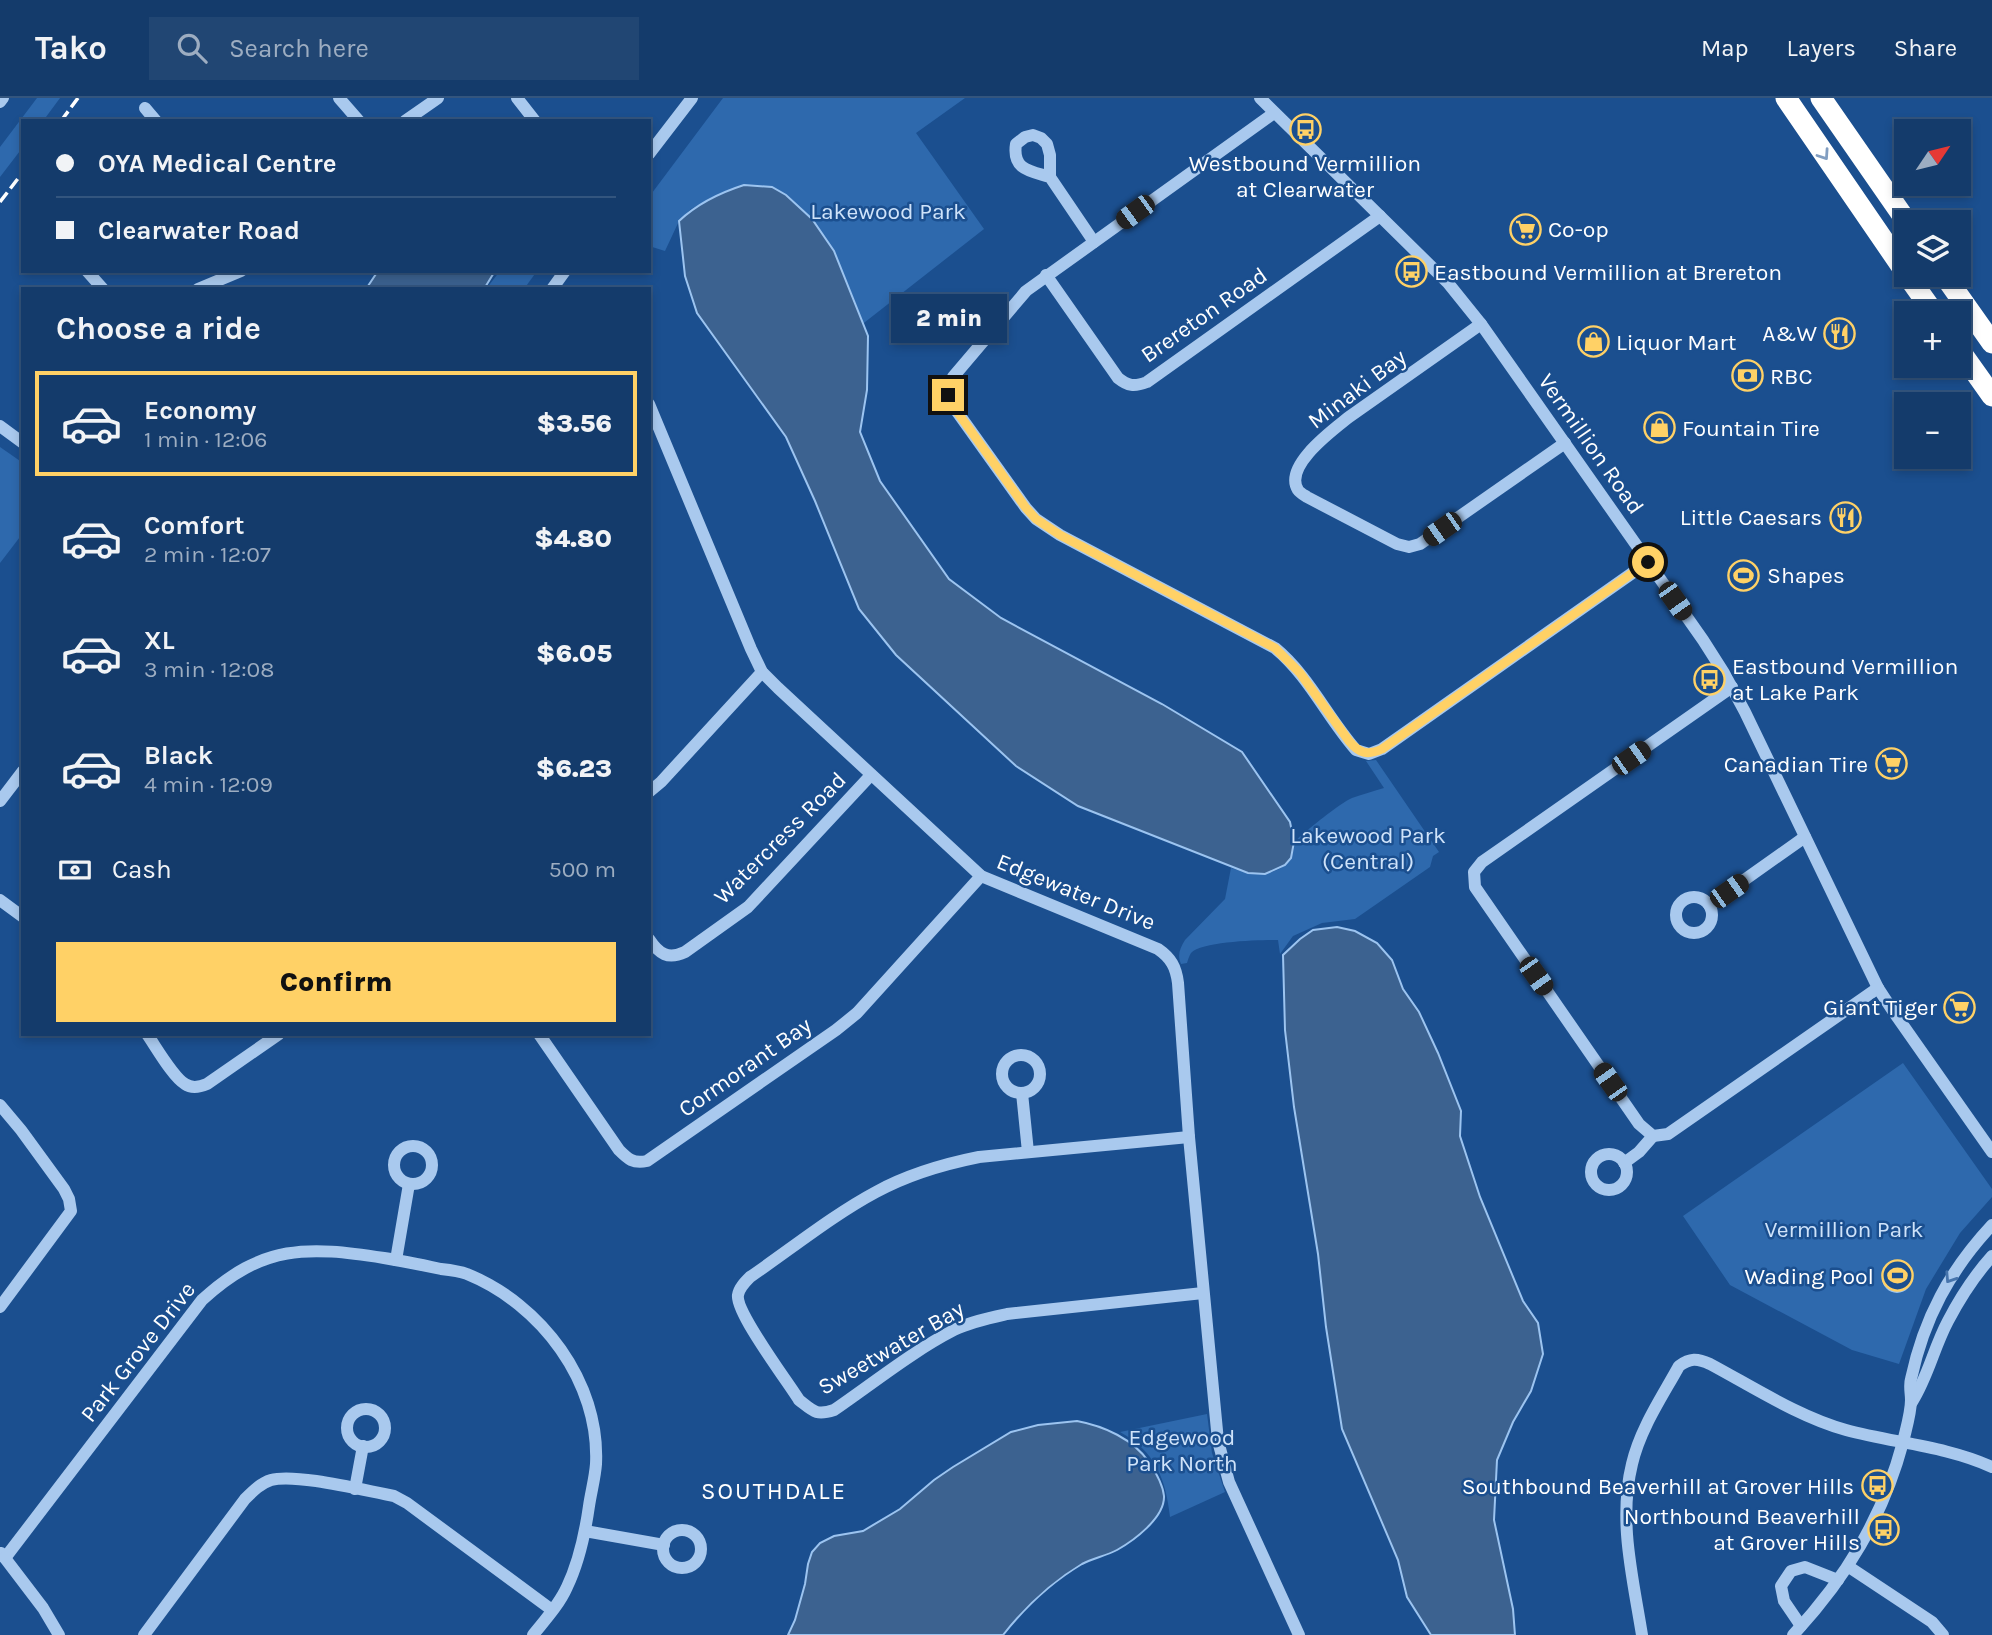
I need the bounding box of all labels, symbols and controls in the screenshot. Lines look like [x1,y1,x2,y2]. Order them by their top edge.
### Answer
search box [149,17,639,80]
text: Tako [35,29,107,67]
icon: search [173,29,211,67]
text: Search here [229,33,369,64]
text: Map [1701,34,1749,62]
text: Layers [1787,34,1856,62]
text: Share [1894,34,1957,62]
bus stop icon: Westbound Vermillion at Clearwater [1288,112,1322,146]
north arrow [1894,119,1970,196]
map controls [1894,119,1971,469]
one-way arrow [1816,147,1829,160]
text: OYA Medical Centre [98,148,337,179]
place label: Westbound Vermillion at Clearwater [1189,150,1421,203]
car [1112,191,1159,233]
park label: Lakewood Park [810,198,966,225]
button: layers [1894,210,1971,287]
supermarket icon: Co-op [1508,212,1542,246]
text: Clearwater Road [98,215,300,246]
place label: Co-op [1548,216,1609,243]
bus stop icon: Eastbound Vermillion at Brereton [1394,255,1428,289]
place label: Eastbound Vermillion at Brereton [1434,259,1782,286]
street label: Brereton Road [1136,261,1272,369]
callout: 2 min [890,294,1006,342]
button: + [1894,301,1971,378]
text: 2 min [916,305,982,332]
text: Choose a ride [56,310,261,347]
restaurant icon: A&W [1823,316,1857,350]
place label: A&W [1762,320,1817,347]
shop icon: Liquor Mart [1576,325,1610,359]
place label: Liquor Mart [1616,329,1737,356]
street label: Minaki Bay [1303,343,1412,435]
bank icon: RBC [1730,359,1764,393]
place label: RBC [1770,363,1812,390]
street label: Vermillion Road [1533,369,1649,519]
route end [932,379,964,411]
icon: car [60,392,123,455]
button: − [1894,392,1971,469]
text: Economy [144,395,256,426]
text: $3.56 [537,408,612,439]
shop icon: Fountain Tire [1642,411,1676,445]
place label: Fountain Tire [1682,415,1820,442]
text: 1 min · 12:06 [144,426,267,453]
restaurant icon: Little Caesars [1828,500,1862,534]
place label: Little Caesars [1680,504,1822,531]
icon: car [60,507,123,570]
car [1419,508,1466,550]
text: Comfort [144,510,245,541]
text: $4.80 [534,523,612,554]
text: 2 min · 12:07 [144,541,271,568]
route start [1632,546,1664,578]
sports icon: Shapes [1727,558,1761,592]
place label: Shapes [1767,562,1845,589]
car [1655,578,1696,624]
icon: car [60,622,123,685]
text: XL [144,625,175,656]
text: $6.05 [536,638,612,669]
place label: Eastbound Vermillion at Lake Park [1732,653,1958,706]
text: 3 min · 12:08 [144,656,274,683]
bus stop icon: Eastbound Vermillion at Lake Park [1692,662,1726,696]
icon: car [60,737,123,800]
car [1608,737,1655,779]
text: Black [144,740,213,771]
supermarket icon: Canadian Tire [1874,747,1908,781]
place label: Canadian Tire [1724,751,1868,778]
text: $6.23 [536,753,612,784]
street label: Watercress Road [708,766,852,910]
text: 4 min · 12:09 [144,771,273,798]
park label: Lakewood Park (Central) [1290,822,1446,875]
street label: Edgewater Drive [993,848,1159,936]
icon: cash [56,851,94,889]
text: Cash [112,854,172,885]
text: 500 m [549,856,616,883]
car [1706,870,1753,912]
button: Confirm [56,942,616,1022]
car [1516,953,1557,999]
supermarket icon: Giant Tiger [1943,990,1977,1024]
place label: Giant Tiger [1823,994,1938,1021]
street label: Cormorant Bay [673,1011,817,1123]
car [1590,1059,1631,1105]
park label: Vermillion Park [1764,1216,1924,1243]
sports icon: Wading Pool [1880,1259,1914,1293]
place label: Wading Pool [1744,1263,1874,1290]
one-way arrow [1945,1271,1958,1284]
street label: Park Grove Drive [75,1277,201,1427]
street label: Sweetwater Bay [813,1295,969,1401]
park label: Edgewood Park North [1126,1424,1238,1477]
bus stop icon: Southbound Beaverhill at Grover Hills [1860,1469,1894,1503]
place label: Southbound Beaverhill at Grover Hills [1462,1473,1854,1500]
district label: SOUTHDALE [701,1477,847,1505]
place label: Northbound Beaverhill at Grover Hills [1624,1503,1860,1556]
bus stop icon: Northbound Beaverhill at Grover Hills [1866,1512,1900,1546]

